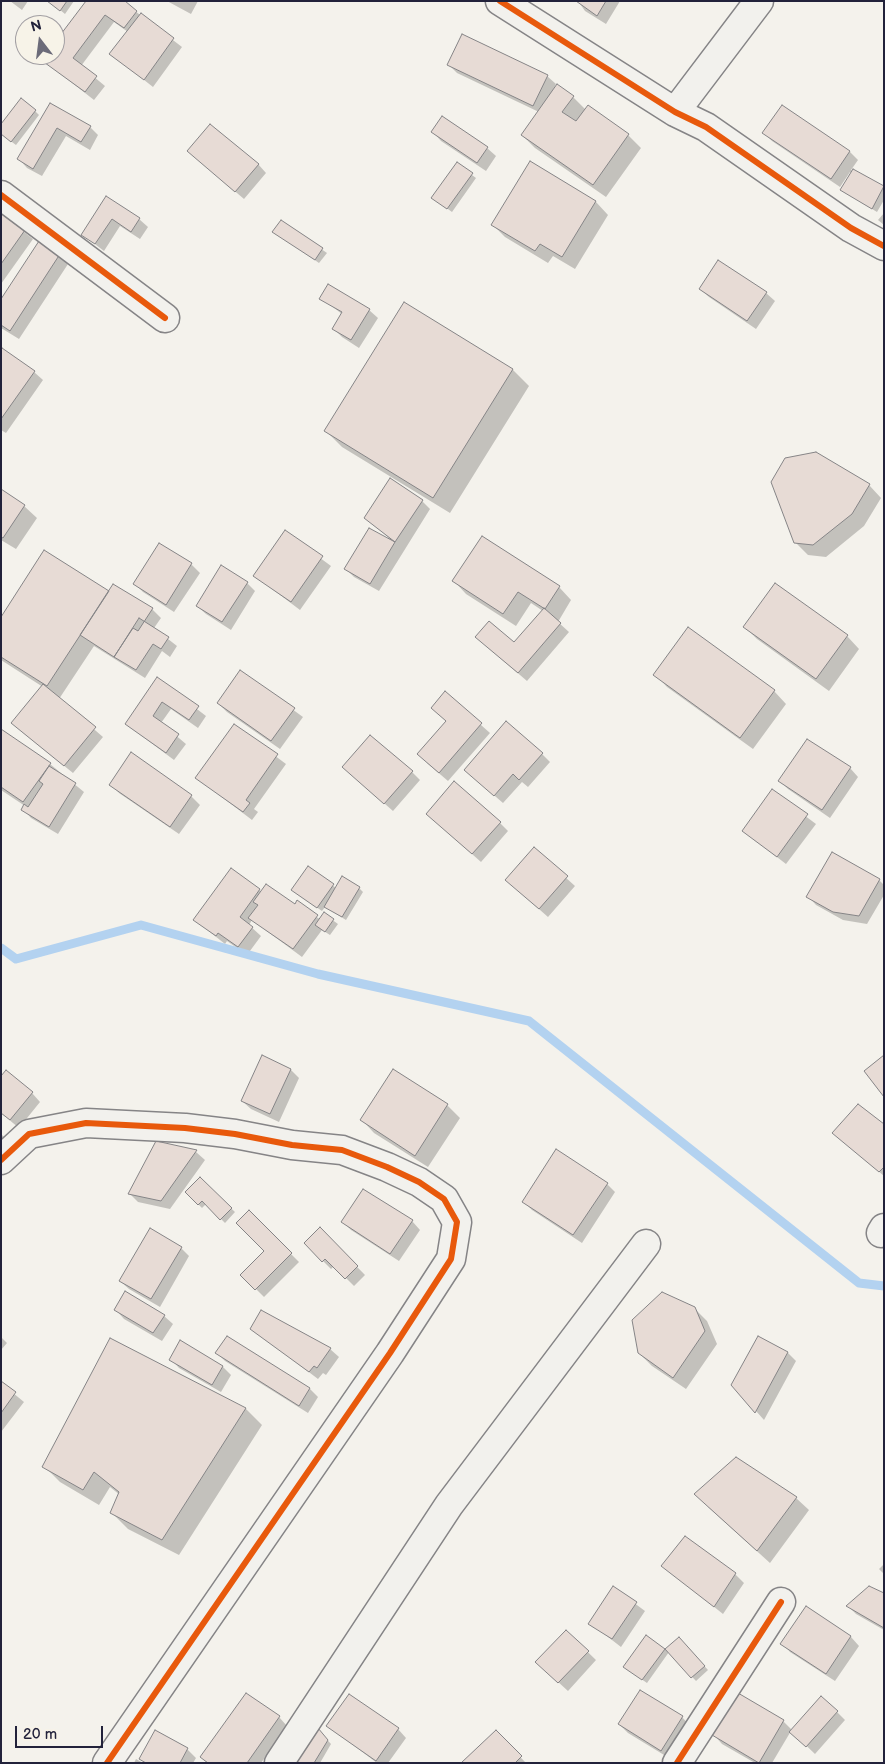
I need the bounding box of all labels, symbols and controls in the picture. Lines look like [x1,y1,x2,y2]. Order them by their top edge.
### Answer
north arrow [15,15,65,65]
text: N [29,16,44,36]
scale bar [18,1716,105,1748]
text: 20 m [23,1725,57,1744]

